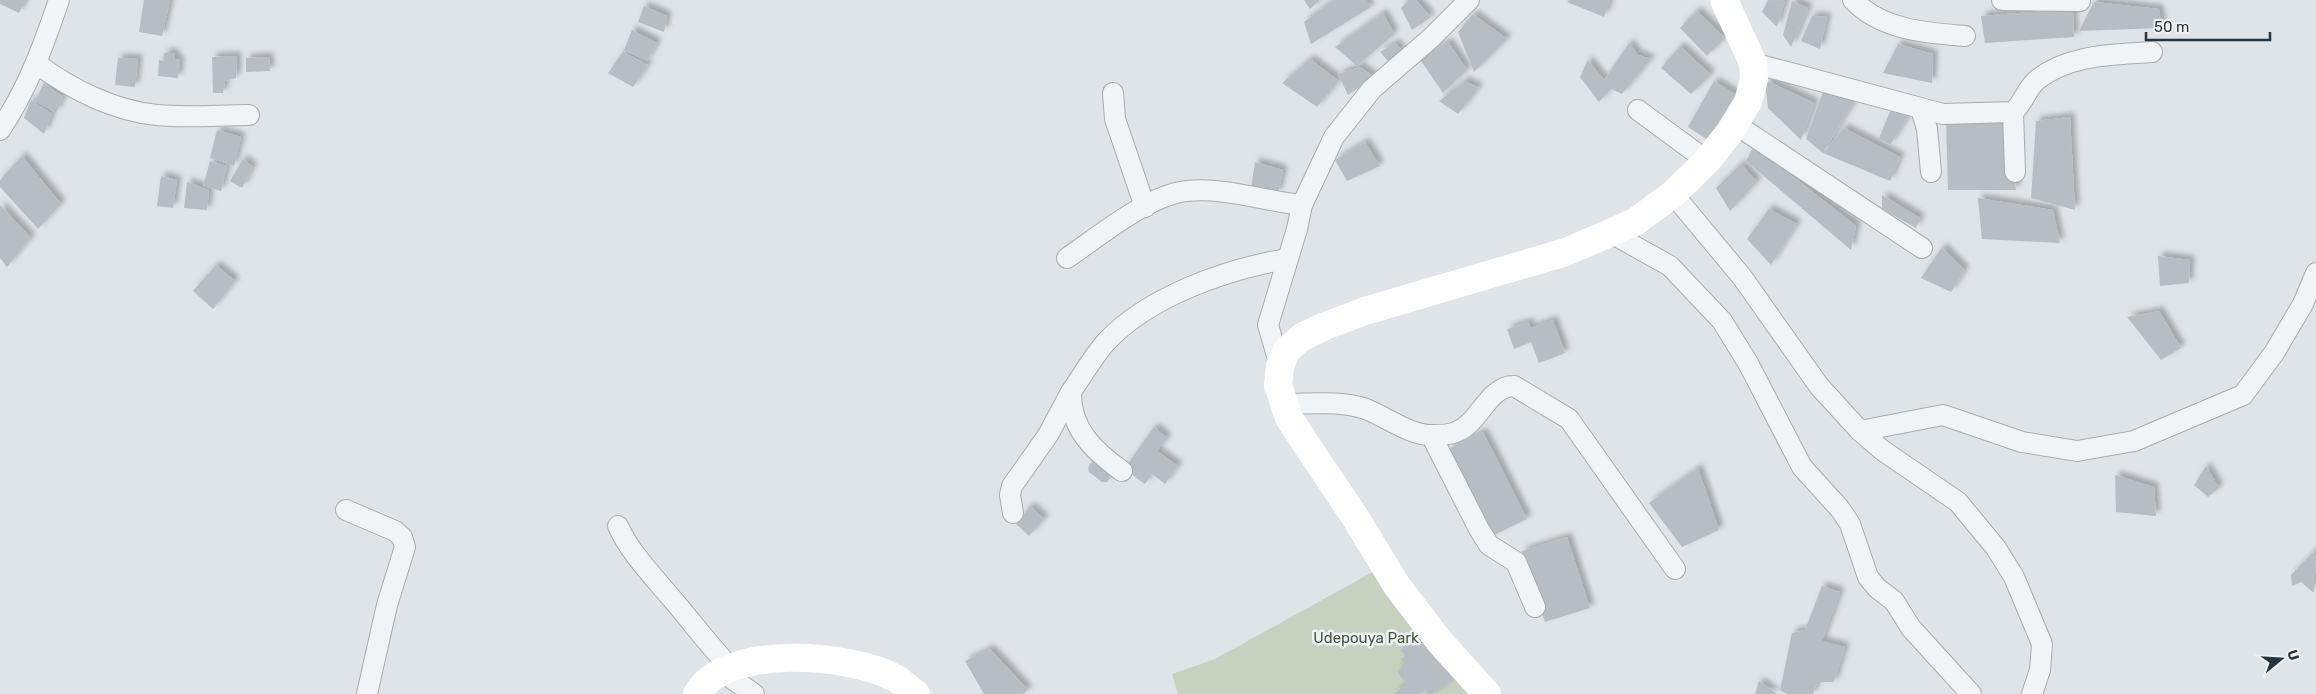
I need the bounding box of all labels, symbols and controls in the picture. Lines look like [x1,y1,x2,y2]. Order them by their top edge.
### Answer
scale bar [2146,10,2270,42]
text: 50 m [2154,18,2189,36]
park label: Udepouya Park [1313,629,1419,647]
north arrow [2256,634,2306,684]
text: U [2283,648,2303,663]

